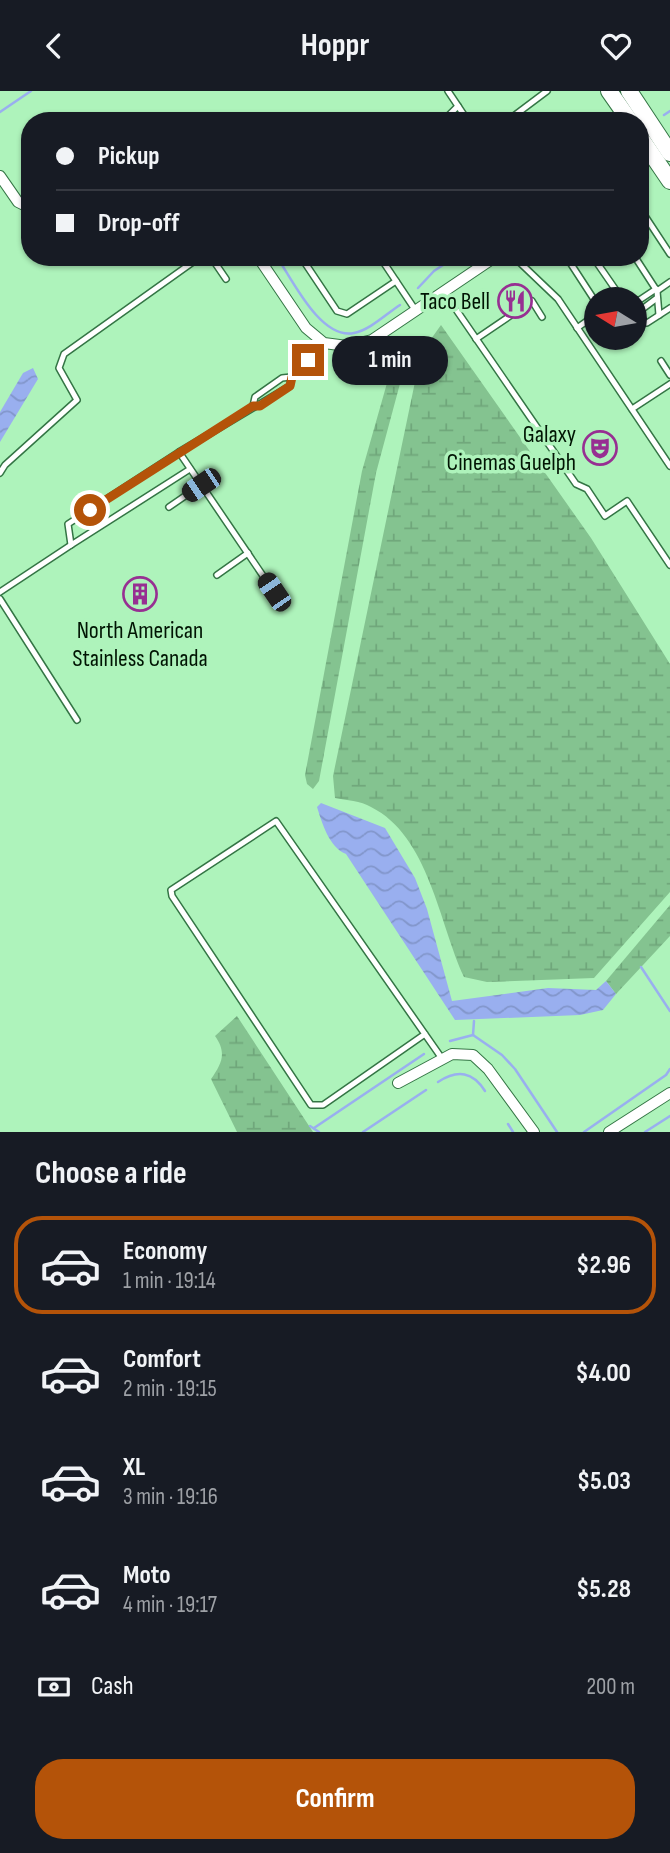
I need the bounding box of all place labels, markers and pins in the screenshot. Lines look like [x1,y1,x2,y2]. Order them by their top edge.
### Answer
restaurant icon: Taco Bell [496,282,534,320]
place label: Taco Bell [420,287,490,316]
place label: Galaxy Cinemas Guelph [447,420,576,477]
theatre icon: Galaxy Cinemas Guelph [581,429,619,467]
building icon: North American Stainless Canada [121,575,159,613]
place label: North American Stainless Canada [72,616,208,673]

